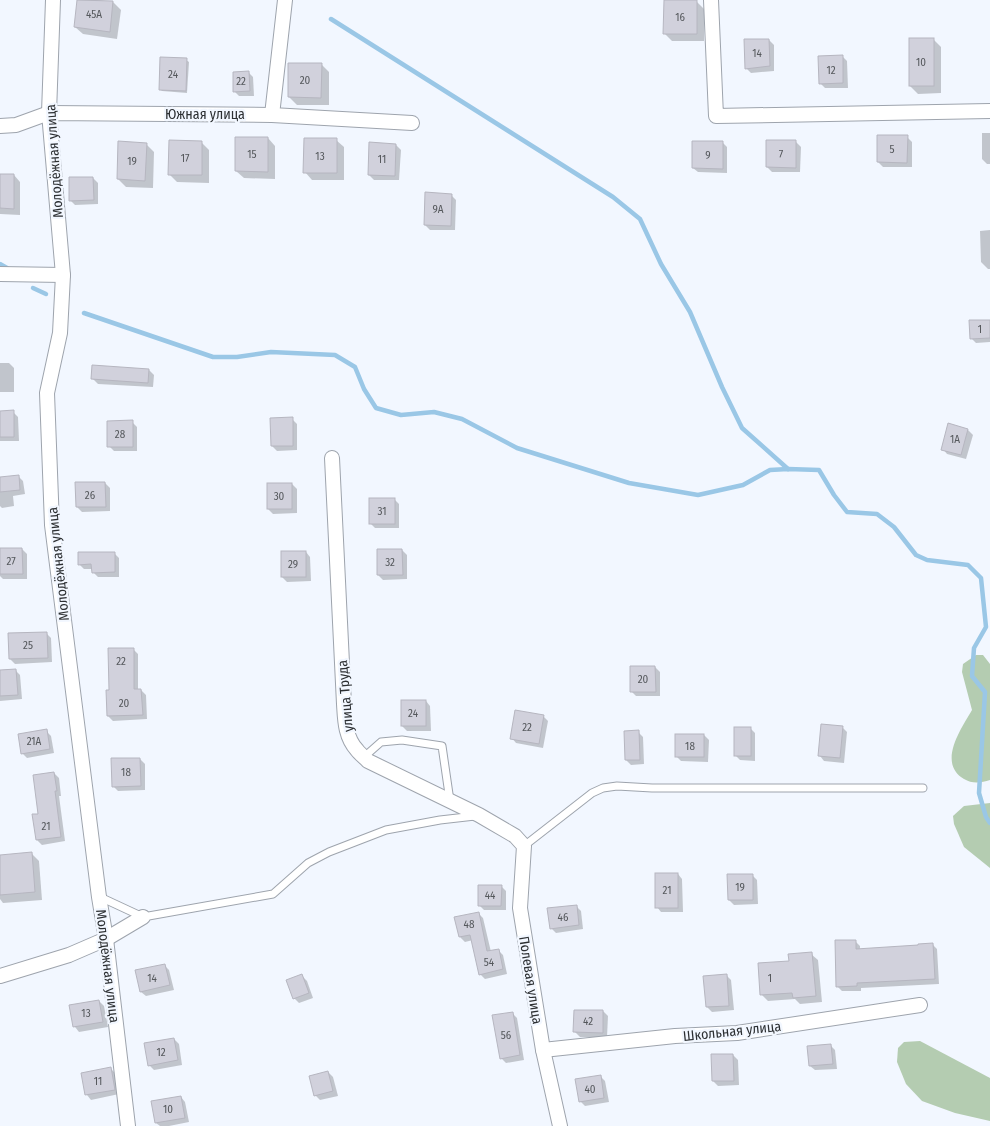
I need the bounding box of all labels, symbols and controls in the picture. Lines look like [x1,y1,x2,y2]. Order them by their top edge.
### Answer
house number: 45А [86,8,102,21]
house number: 16 [675,11,685,24]
house number: 14 [752,47,762,60]
house number: 10 [916,56,926,69]
house number: 12 [826,64,836,77]
house number: 24 [168,68,179,81]
house number: 20 [300,74,311,87]
house number: 22 [236,75,246,88]
street label: Молодёжная улица [42,103,67,218]
street label: Южная улица [165,106,245,123]
house number: 5 [889,143,895,156]
house number: 15 [247,148,257,161]
house number: 7 [779,148,784,161]
house number: 9 [705,149,711,162]
house number: 13 [315,150,325,163]
house number: 17 [181,152,190,165]
house number: 11 [378,153,386,166]
house number: 19 [127,155,137,168]
house number: 9А [432,203,444,216]
house number: 1 [978,323,982,336]
house number: 28 [115,428,126,441]
house number: 1А [950,433,960,446]
house number: 26 [85,489,96,502]
house number: 30 [274,490,285,503]
house number: 31 [378,505,387,518]
street label: Молодёжная улица [44,506,73,622]
house number: 27 [6,555,16,568]
house number: 32 [385,556,395,569]
house number: 29 [288,558,298,571]
house number: 25 [23,639,33,652]
house number: 22 [116,655,126,668]
street label: улица Труда [334,659,357,733]
house number: 20 [638,673,649,686]
house number: 20 [119,697,130,710]
house number: 24 [408,707,419,720]
house number: 22 [522,721,532,734]
house number: 21А [27,735,42,748]
house number: 18 [685,740,695,753]
house number: 18 [121,766,131,779]
house number: 21 [42,820,50,833]
house number: 19 [735,881,745,894]
house number: 21 [663,884,671,897]
house number: 44 [485,889,496,902]
street label: Молодёжная улица [92,908,123,1024]
house number: 46 [558,911,569,924]
house number: 48 [464,918,475,931]
street label: Полевая улица [515,935,546,1025]
house number: 54 [484,956,495,969]
house number: 14 [147,972,157,985]
house number: 1 [768,972,772,985]
house number: 13 [81,1007,91,1020]
house number: 42 [583,1015,593,1028]
street label: Школьная улица [682,1018,782,1045]
house number: 56 [501,1029,512,1042]
house number: 12 [156,1046,166,1059]
house number: 11 [94,1075,102,1088]
house number: 40 [584,1083,596,1096]
house number: 10 [163,1103,173,1116]

